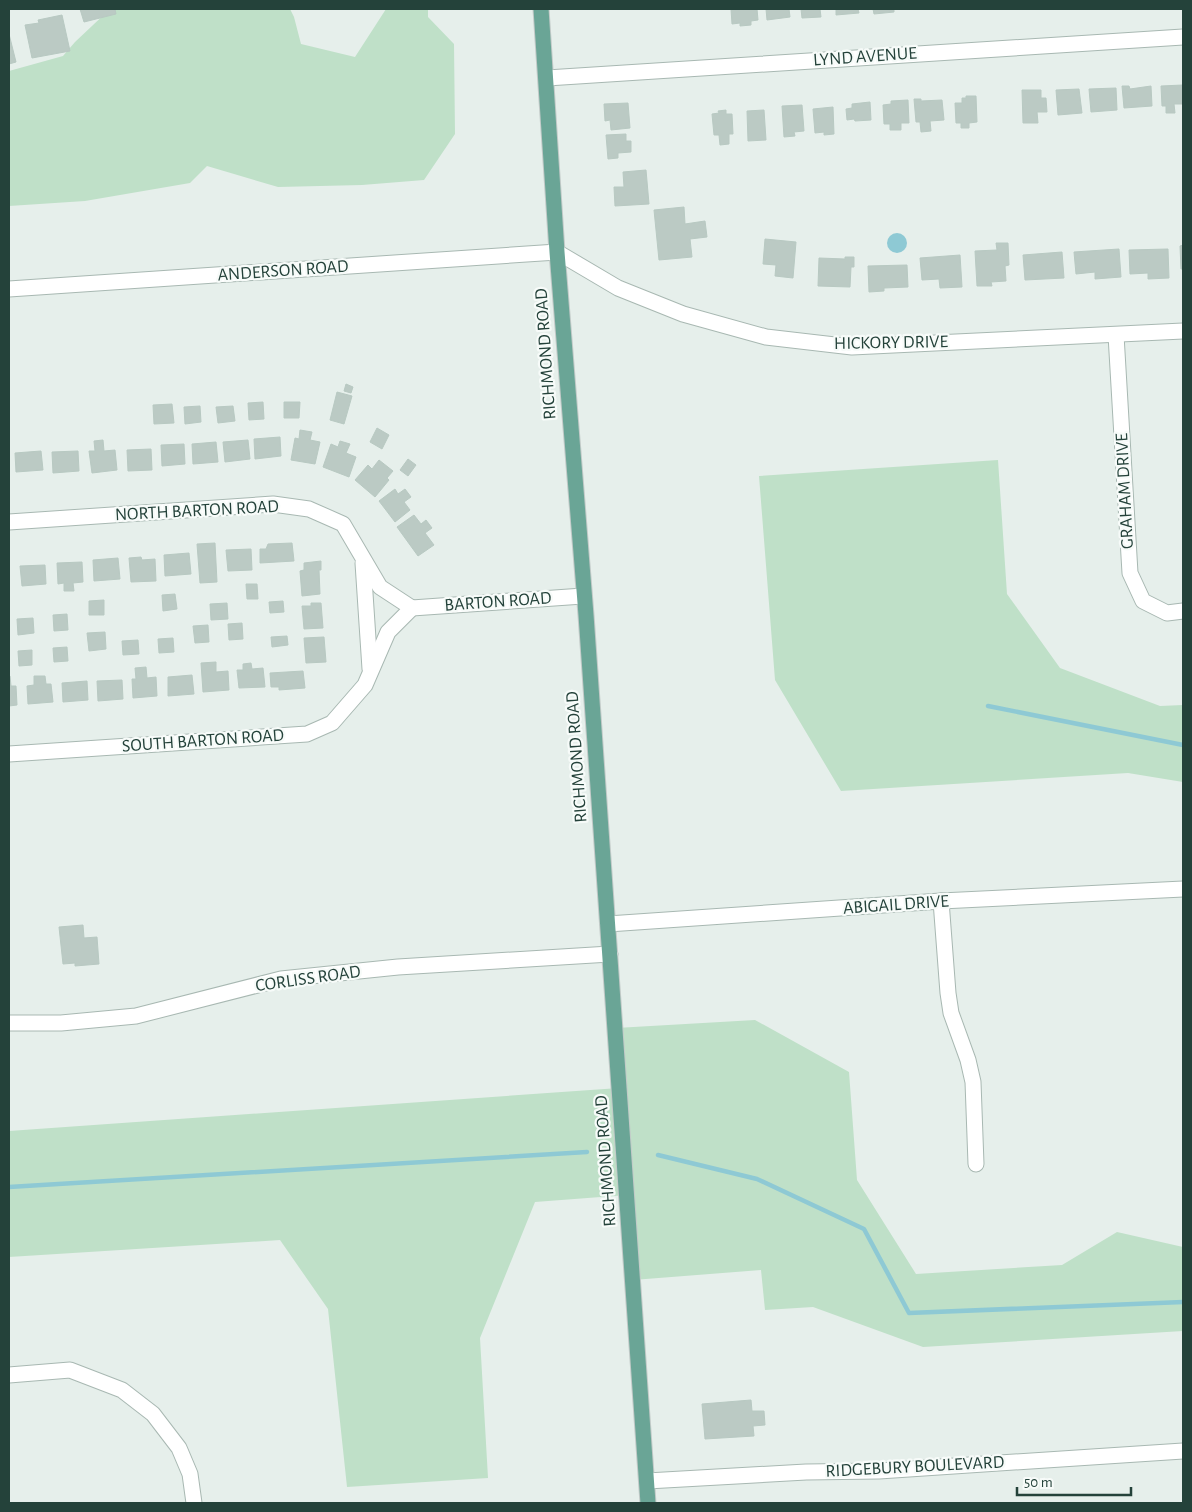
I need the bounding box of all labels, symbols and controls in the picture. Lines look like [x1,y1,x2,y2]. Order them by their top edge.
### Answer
street label: LYND AVENUE [812,44,918,70]
street label: ANDERSON ROAD [217,257,349,285]
street label: RICHMOND ROAD [532,288,560,420]
street label: HICKORY DRIVE [834,333,948,353]
street label: GRAHAM DRIVE [1113,432,1137,549]
street label: NORTH BARTON ROAD [115,498,279,524]
street label: BARTON ROAD [444,589,552,615]
street label: RICHMOND ROAD [563,691,591,823]
street label: SOUTH BARTON ROAD [121,726,285,756]
street label: ABIGAIL DRIVE [842,892,950,918]
street label: CORLISS ROAD [254,963,362,995]
street label: RICHMOND ROAD [592,1095,620,1227]
street label: RIDGEBURY BOULEVARD [825,1453,1005,1481]
scale bar [1017,1464,1131,1496]
text: 50 m [1024,1475,1053,1490]

